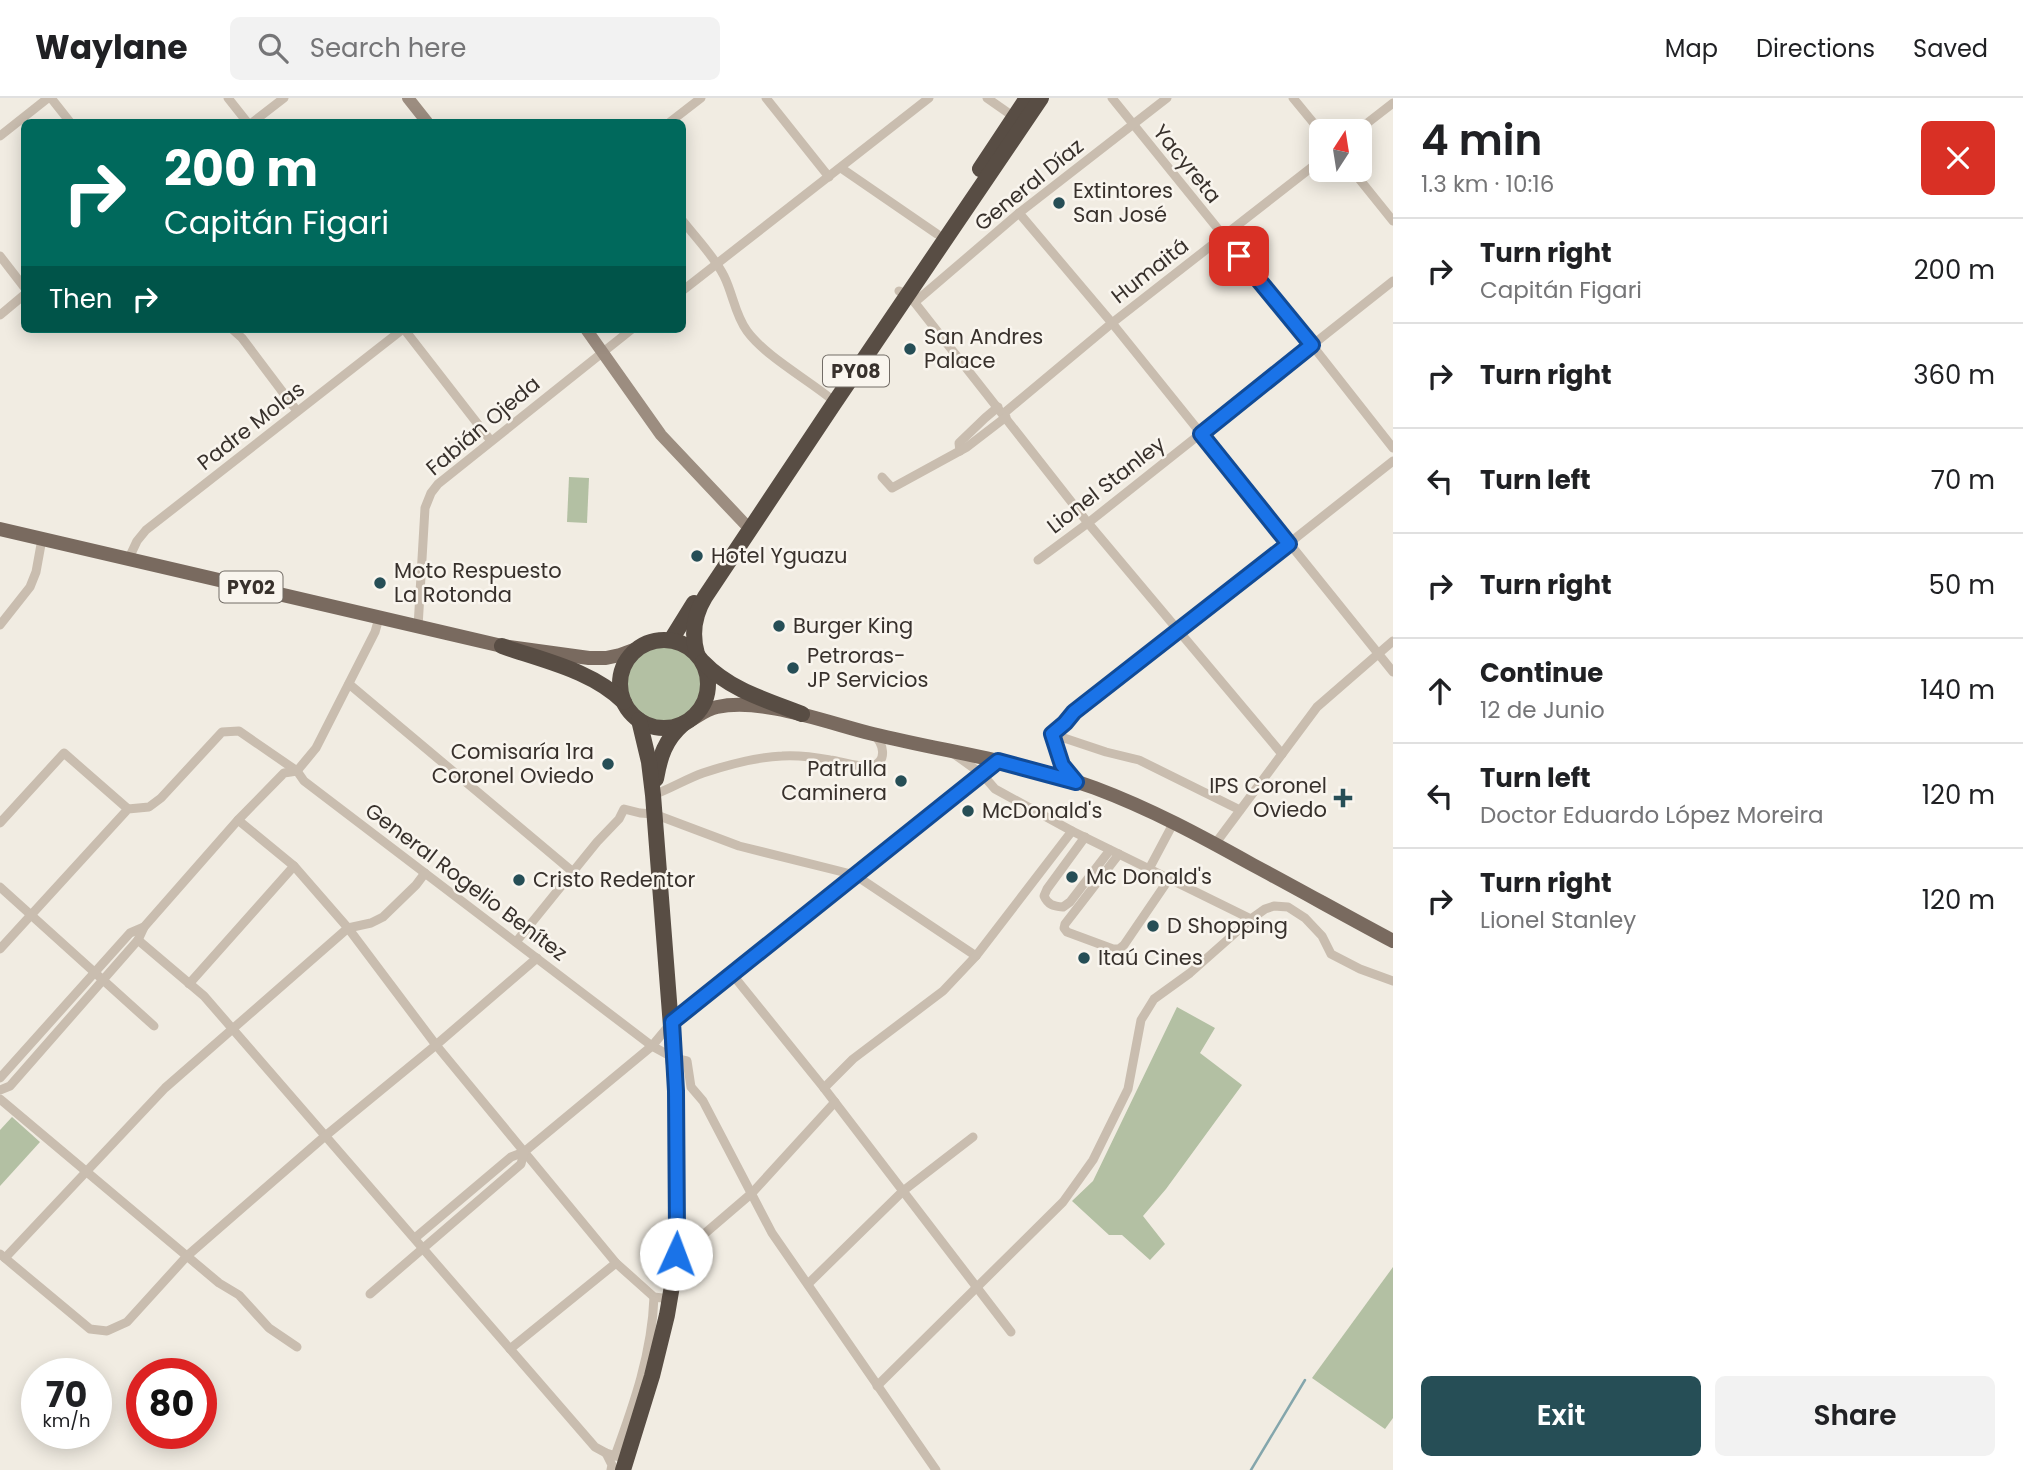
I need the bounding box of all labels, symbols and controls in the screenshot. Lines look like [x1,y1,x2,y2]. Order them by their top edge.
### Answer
search box [230,17,720,80]
text: Waylane [35,24,188,71]
icon: search [254,29,292,67]
text: Search here [310,30,466,66]
text: Map [1665,32,1718,65]
text: Directions [1756,32,1875,65]
text: Saved [1913,32,1988,65]
text: 4 min [1421,111,1542,170]
street label: Yacyreta [1147,118,1228,209]
north arrow [1309,119,1372,182]
map controls [1309,119,1372,182]
button: close [1921,121,1995,195]
street label: General Díaz [968,132,1089,238]
text: 200 m [164,135,318,203]
icon: right [49,147,140,238]
text: 1.3 km · 10:16 [1421,168,1554,200]
place label: Extintores San José [1073,176,1173,229]
marker: Extintores San José [1051,195,1067,211]
text: Capitán Figari [164,200,389,245]
pin [1209,226,1269,286]
street label: Humaitá [1105,231,1194,310]
text: Turn right [1480,235,1612,271]
icon: arrive [1220,237,1258,275]
icon: right [1421,252,1459,290]
text: 200 m [1914,252,1995,288]
text: Capitán Figari [1480,274,1642,306]
icon: right [126,280,164,318]
text: Then [49,281,112,317]
place label: San Andres Palace [924,322,1043,375]
marker: San Andres Palace [902,341,918,357]
road number: PY08 [823,356,889,386]
icon: right [1421,357,1459,395]
text: Turn right [1480,357,1612,393]
text: 360 m [1913,357,1995,393]
street label: Fabián Ojeda [420,369,546,482]
street label: Padre Molas [191,375,310,477]
street label: Lionel Stanley [1041,429,1171,540]
icon: left [1421,462,1459,500]
text: Turn left [1480,462,1591,498]
text: 70 m [1931,462,1995,498]
place label: Hotel Yguazu [711,541,848,570]
marker: Hotel Yguazu [689,548,705,564]
place label: Moto Respuesto La Rotonda [394,556,562,609]
icon: right [1421,567,1459,605]
text: Turn right [1480,567,1612,603]
text: 50 m [1929,567,1995,603]
road number: PY02 [219,572,282,602]
marker: Moto Respuesto La Rotonda [372,575,388,591]
place label: Burger King [793,611,913,640]
marker: Burger King [771,618,787,634]
place label: Petroras- JP Servicios [807,641,928,694]
text: Continue [1480,655,1603,691]
marker: Petroras- JP Servicios [785,660,801,676]
icon: ahead [1421,672,1459,710]
text: 140 m [1920,672,1995,708]
text: 12 de Junio [1480,694,1605,726]
place label: Comisaría 1ra Coronel Oviedo [432,737,594,790]
place label: Patrulla Caminera [781,754,887,807]
marker: Comisaría 1ra Coronel Oviedo [600,756,616,772]
text: Turn left [1480,760,1591,796]
place label: IPS Coronel Oviedo [1209,771,1327,824]
marker: Patrulla Caminera [893,773,909,789]
icon: left [1421,777,1459,815]
text: 120 m [1922,777,1995,813]
marker: IPS Coronel Oviedo [1333,788,1353,808]
street label: General Rogelio Benítez [359,796,573,967]
place label: McDonald's [982,796,1102,825]
text: Doctor Eduardo López Moreira [1480,799,1824,831]
marker: McDonald's [960,803,976,819]
place label: Mc Donald's [1086,862,1212,891]
place label: Cristo Redentor [533,865,695,894]
text: Turn right [1480,865,1612,901]
marker: Mc Donald's [1064,869,1080,885]
marker: Cristo Redentor [511,872,527,888]
icon: right [1421,882,1459,920]
text: 120 m [1922,882,1995,918]
text: Lionel Stanley [1480,904,1636,936]
place label: D Shopping [1167,911,1288,940]
marker: D Shopping [1145,918,1161,934]
place label: Itaú Cines [1098,943,1203,972]
marker: Itaú Cines [1076,950,1092,966]
position arrow [639,1217,713,1291]
speed limit sign: 80 [126,1358,217,1449]
text: 70 [46,1370,87,1419]
button: Exit [1421,1376,1701,1456]
button: Share [1715,1376,1995,1456]
text: km/h [43,1408,90,1433]

